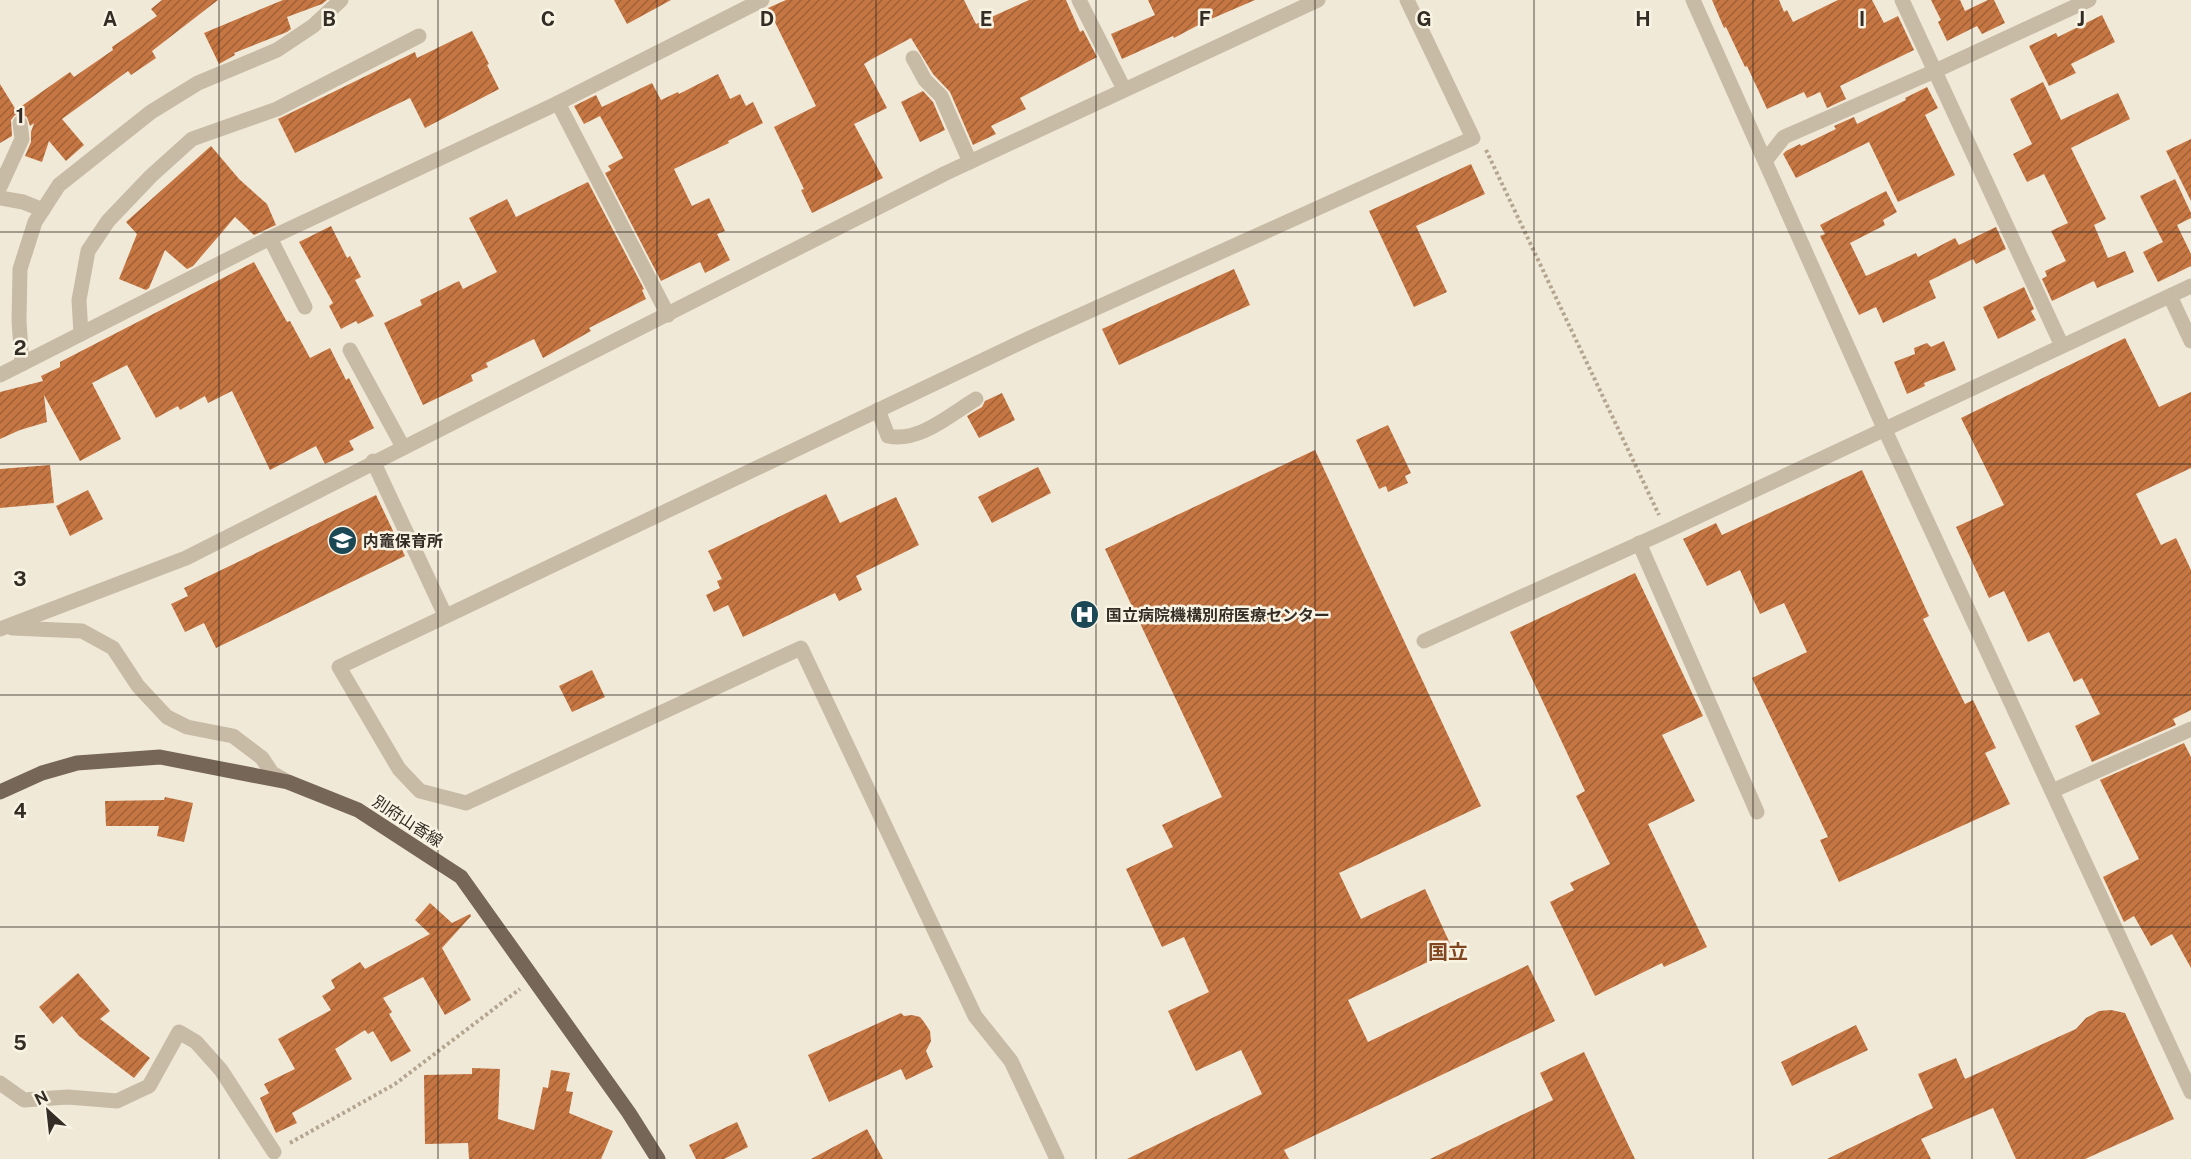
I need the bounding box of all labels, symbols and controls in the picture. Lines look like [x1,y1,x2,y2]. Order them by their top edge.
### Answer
text: A [103,7,117,31]
text: B [322,7,336,31]
text: C [541,7,555,31]
text: D [760,7,774,31]
text: E [980,7,992,31]
text: F [1199,7,1211,31]
text: G [1416,7,1432,31]
text: H [1635,7,1651,31]
text: I [1859,7,1865,31]
text: J [2077,7,2085,31]
text: 1 [16,104,24,128]
text: 2 [14,336,26,360]
school or university icon: 内竈保育所 [326,525,358,557]
place label: 内竈保育所 [363,532,443,551]
text: 3 [13,567,27,591]
hospital icon: 国立病院機構別府医療センター [1069,599,1101,631]
place label: 国立病院機構別府医療センター [1106,606,1330,625]
street label: 別府山香線 [369,792,446,851]
text: 4 [13,799,27,823]
district label: 国立 [1428,940,1468,964]
text: 5 [13,1031,27,1055]
north arrow [18,1081,78,1141]
text: N [32,1087,51,1109]

